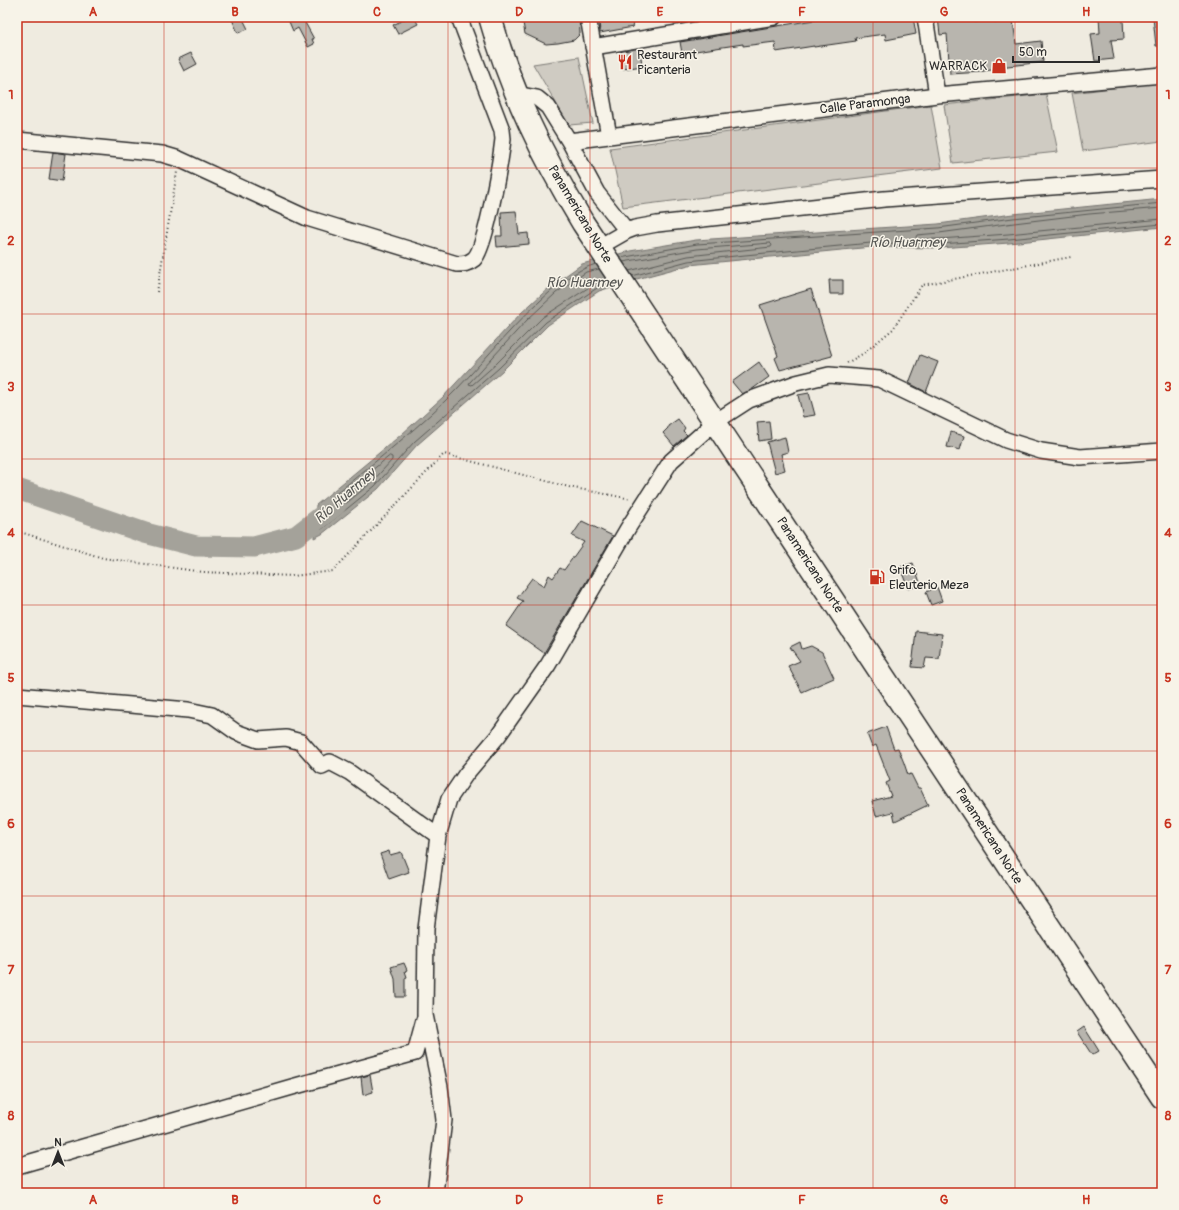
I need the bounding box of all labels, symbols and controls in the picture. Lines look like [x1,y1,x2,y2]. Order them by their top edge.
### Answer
text: A [89,4,98,20]
text: B [231,4,239,20]
text: C [373,4,381,20]
text: D [515,4,523,20]
text: E [657,4,664,20]
text: F [798,4,806,20]
text: G [940,4,949,20]
text: H [1082,4,1090,20]
scale bar [1013,38,1099,64]
text: 50 m [1019,45,1047,60]
place label: Restaurant Picanteria [637,47,698,78]
restaurant icon: Restaurant Picanteria [616,53,634,71]
shop icon: WARRACK [990,57,1008,75]
place label: WARRACK [929,58,987,74]
text: 1 [8,87,14,103]
text: 1 [1165,87,1171,103]
street label: Calle Paramonga [819,91,911,117]
street label: Panamericana Norte [545,162,616,266]
text: 2 [7,233,15,249]
text: 2 [1164,233,1172,249]
water label: Río Huarmey [869,234,947,251]
water label: Río Huarmey [546,274,624,291]
text: 3 [7,379,15,395]
text: 3 [1164,379,1172,395]
water label: Río Huarmey [311,464,381,527]
street label: Panamericana Norte [773,514,847,616]
text: 4 [7,525,15,541]
text: 4 [1164,525,1172,541]
place label: Grifo Eleuterio Meza [889,562,969,593]
fuel station icon: Grifo Eleuterio Meza [868,568,886,586]
text: 5 [7,670,15,686]
text: 5 [1164,670,1172,686]
street label: Panamericana Norte [952,785,1026,887]
text: 6 [7,816,15,832]
text: 6 [1164,816,1172,832]
text: 7 [8,962,15,978]
text: 7 [1165,962,1172,978]
text: 8 [8,1108,15,1124]
text: 8 [1165,1108,1172,1124]
north arrow [38,1132,78,1172]
text: N [54,1136,62,1149]
text: A [89,1192,98,1208]
text: B [231,1192,239,1208]
text: C [373,1192,381,1208]
text: D [515,1192,523,1208]
text: E [657,1192,664,1208]
text: F [798,1192,806,1208]
text: G [940,1192,949,1208]
text: H [1082,1192,1090,1208]

